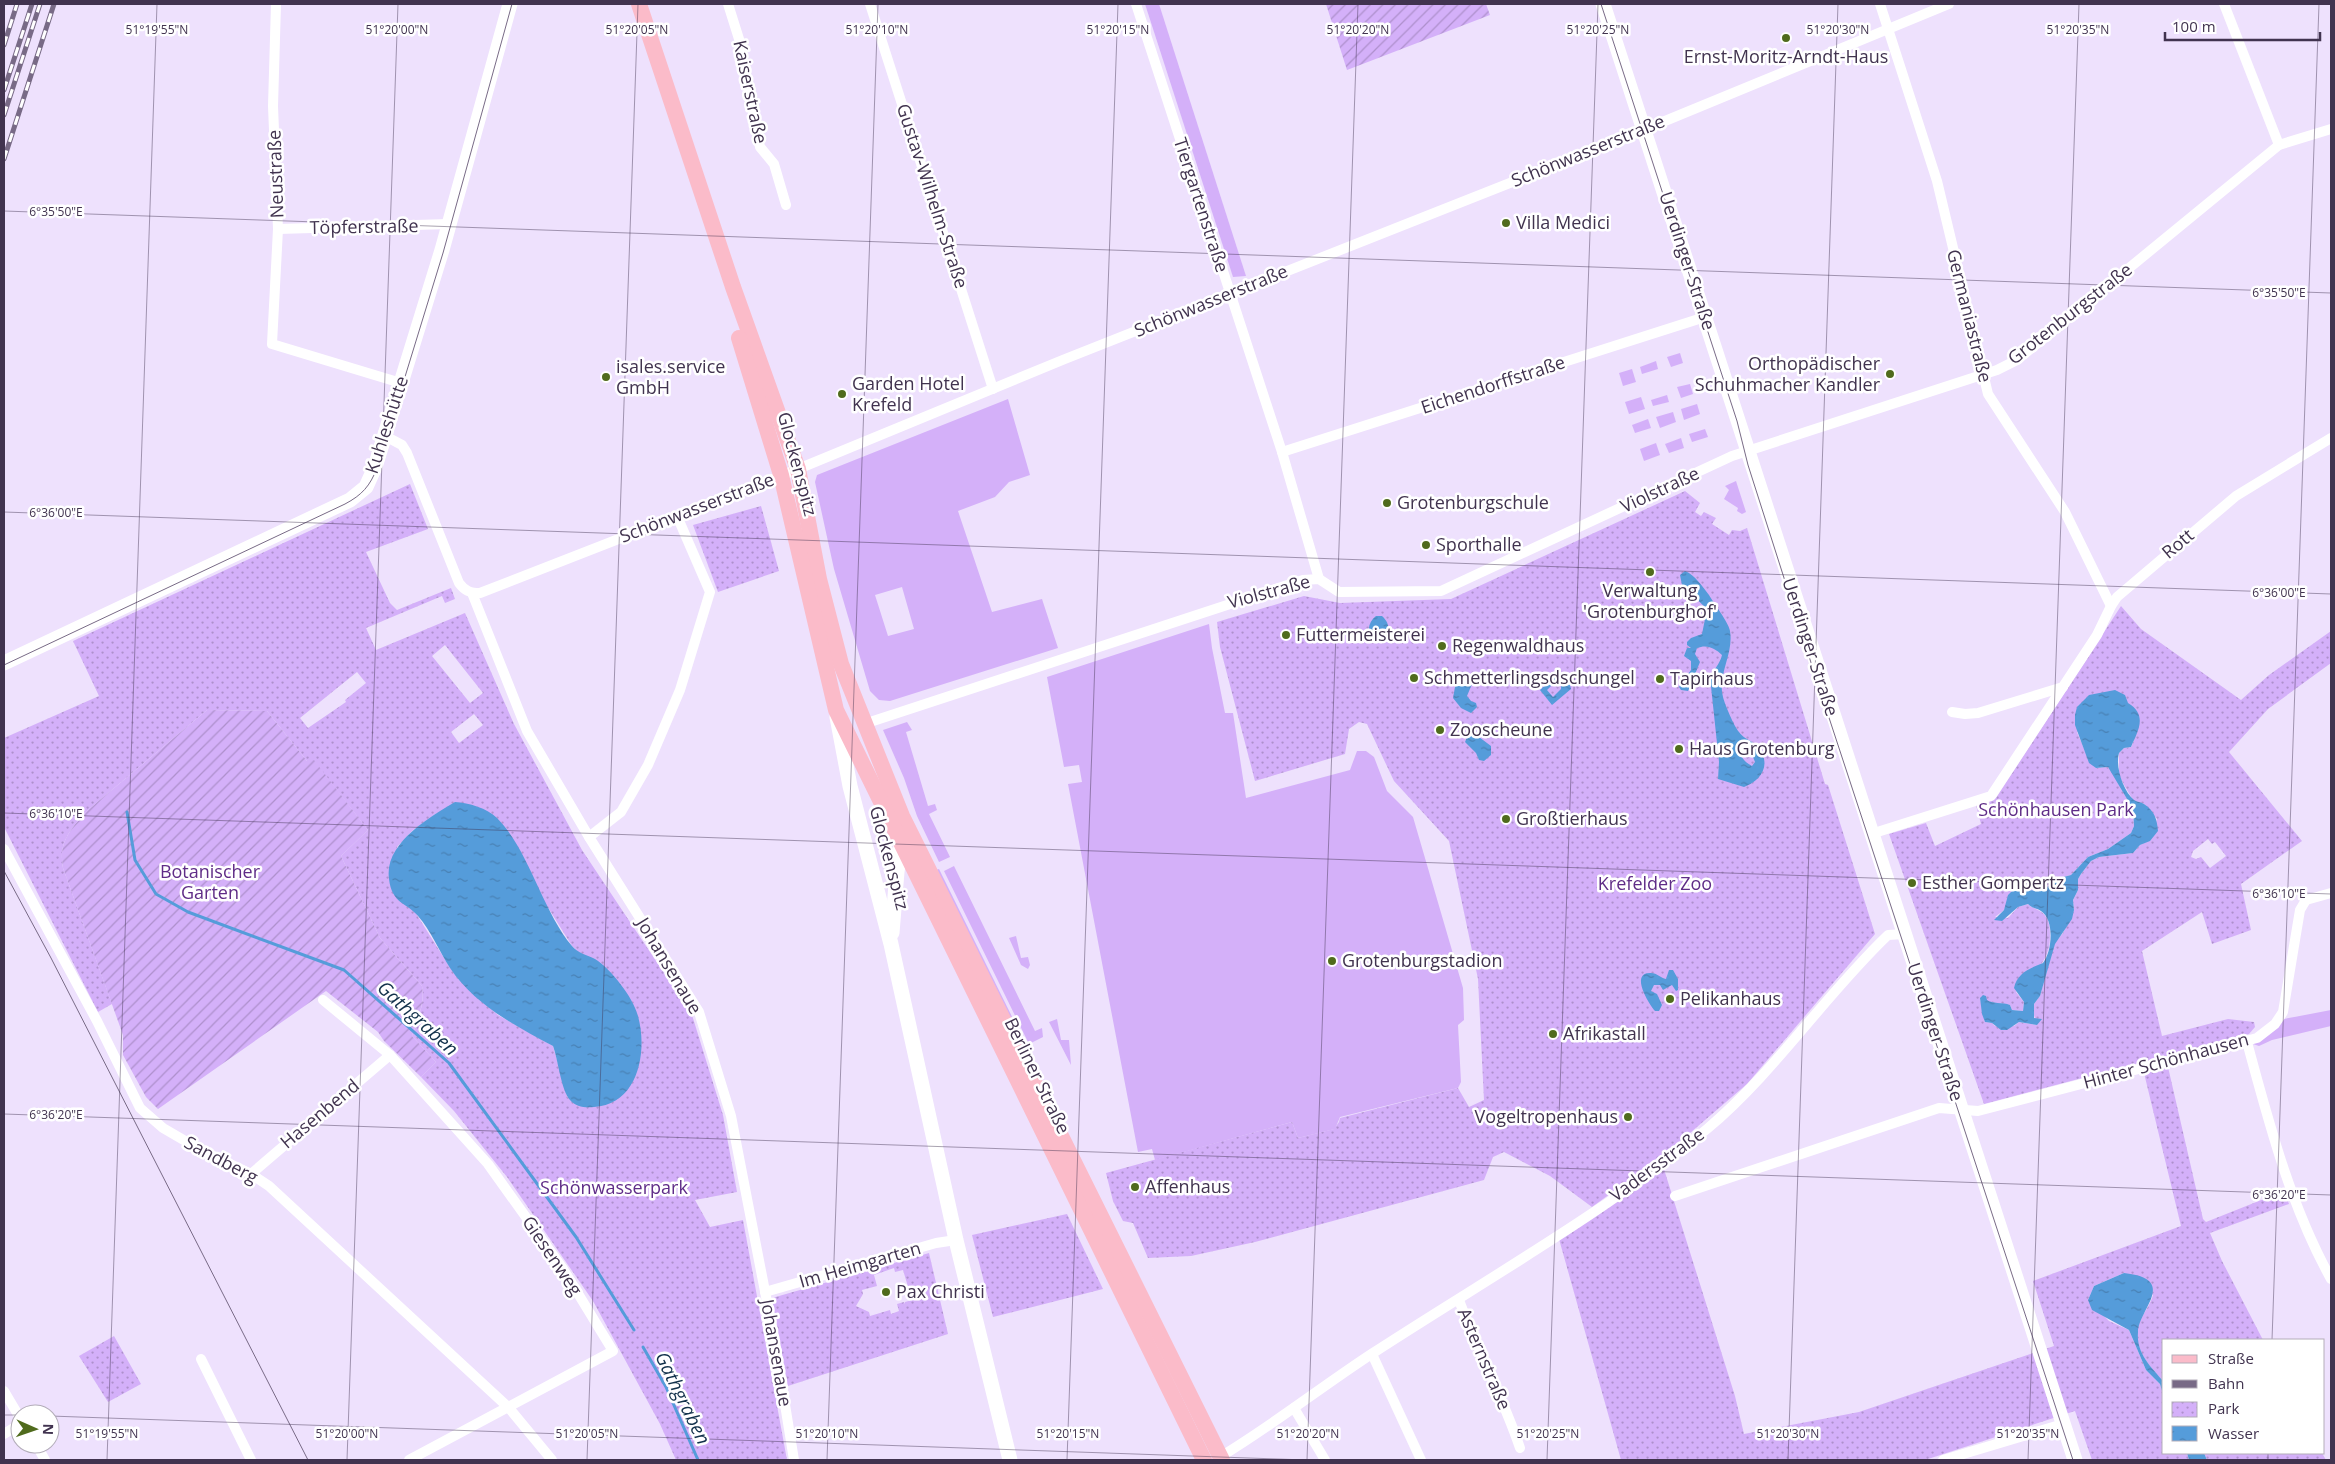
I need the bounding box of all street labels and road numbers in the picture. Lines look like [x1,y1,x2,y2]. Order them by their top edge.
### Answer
street label: Kaiserstraße [728,38,774,146]
street label: Gustav-Wilhelm-Straße [892,100,974,291]
street label: Schönwasserstraße [1507,108,1668,192]
street label: Neustraße [261,129,289,219]
street label: Tiergartenstraße [1169,134,1235,275]
street label: Uerdinger Straße [1654,188,1722,333]
street label: Töpferstraße [309,213,419,239]
street label: Germaniastraße [1942,247,1998,385]
street label: Grotenburgstraße [2002,257,2137,369]
street label: Schönwasserstraße [1130,258,1291,342]
street label: Eichendorffstraße [1417,349,1568,419]
street label: Kuhleshütte [359,373,413,477]
street label: Glockenspitz [773,409,823,518]
street label: Violstraße [1616,460,1703,518]
street label: Schönwasserstraße [616,467,777,548]
street label: Rott [2156,523,2198,564]
street label: Violstraße [1225,569,1313,614]
street label: Uerdinger Straße [1777,574,1845,719]
street label: Glockenspitz [865,803,915,912]
street label: Johansenaue [631,911,708,1018]
street label: Uerdinger Straße [1902,959,1970,1104]
street label: Berliner Straße [999,1014,1076,1138]
street label: Hinter Schönhausen [2080,1026,2251,1094]
street label: Hasenbend [275,1073,364,1153]
street label: Vadersstraße [1604,1122,1709,1207]
street label: Sandberg [180,1130,263,1189]
street label: Giesenweg [517,1211,588,1300]
street label: Im Heimgarten [796,1235,923,1293]
street label: Johansenaue [755,1295,798,1408]
street label: Asternstraße [1453,1304,1517,1413]

